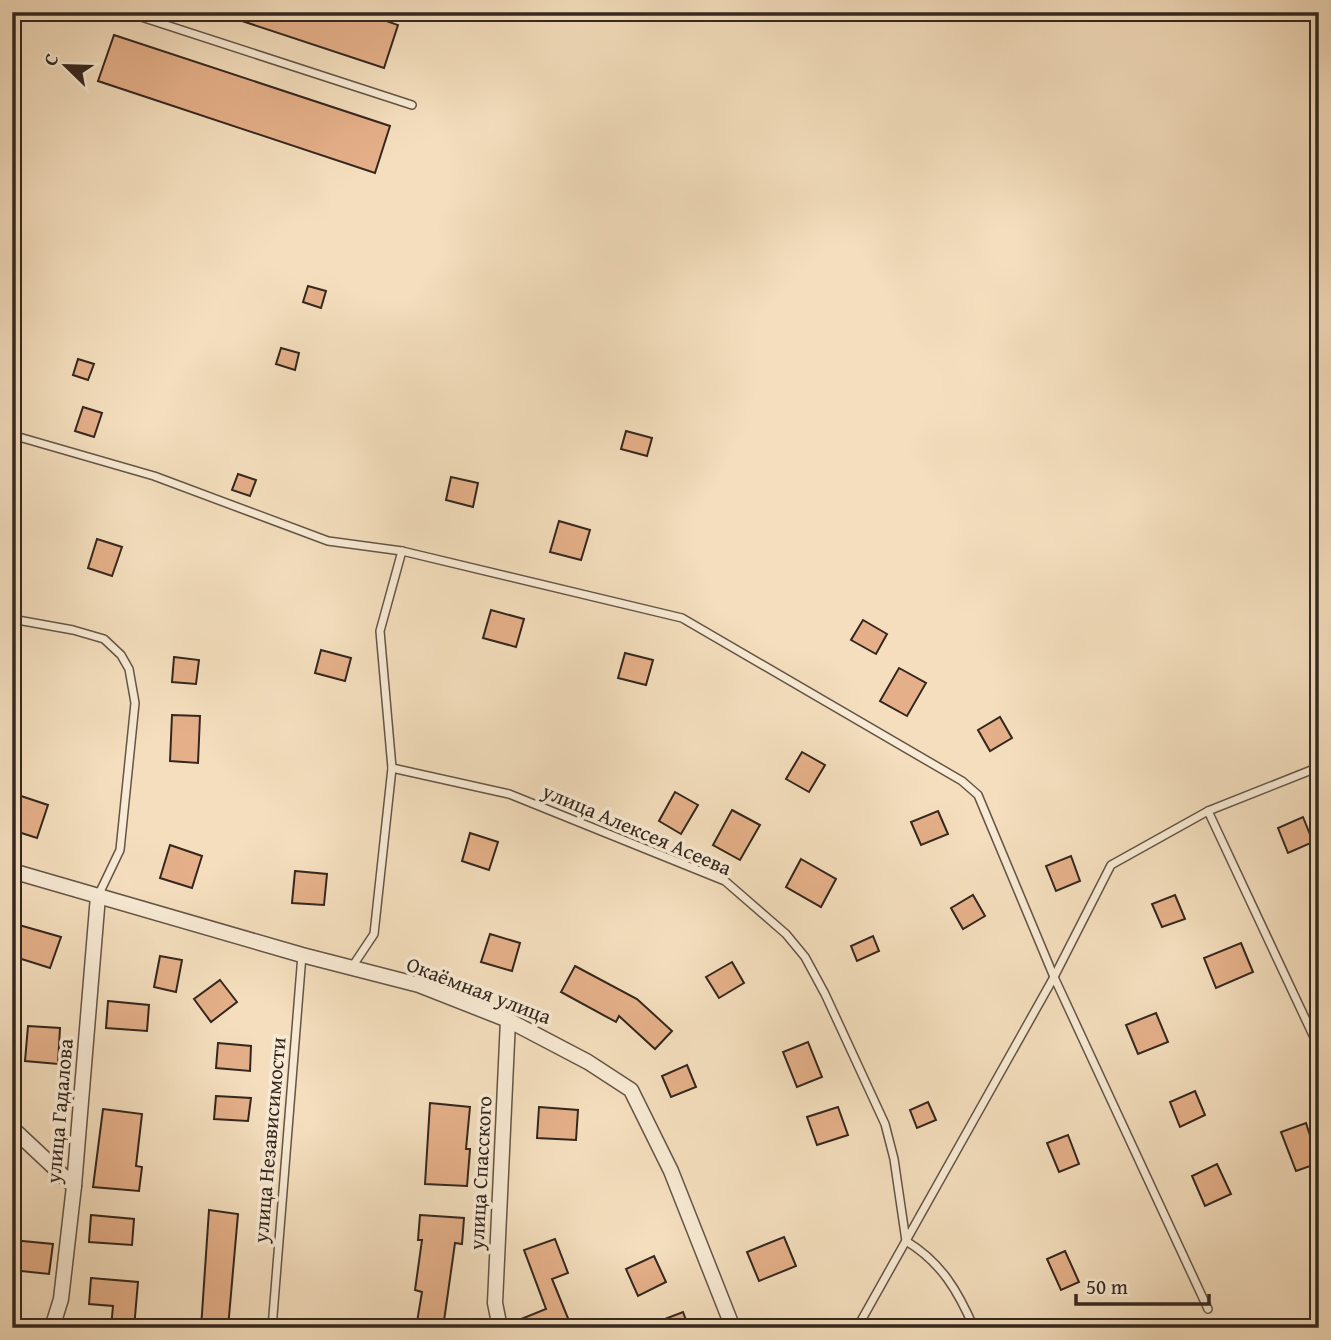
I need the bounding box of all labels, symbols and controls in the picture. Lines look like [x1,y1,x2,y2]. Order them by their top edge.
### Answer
north arrow [32,32,102,102]
text: С [35,49,65,70]
street label: улица Алексея Асеева [537,775,736,883]
street label: Окаёмная улица [402,948,556,1032]
street label: улица Независимости [244,1036,293,1245]
street label: улица Гадалова [37,1037,81,1186]
street label: улица Спасского [460,1095,500,1252]
scale bar [1076,1263,1208,1307]
text: 50 m [1086,1271,1128,1302]

